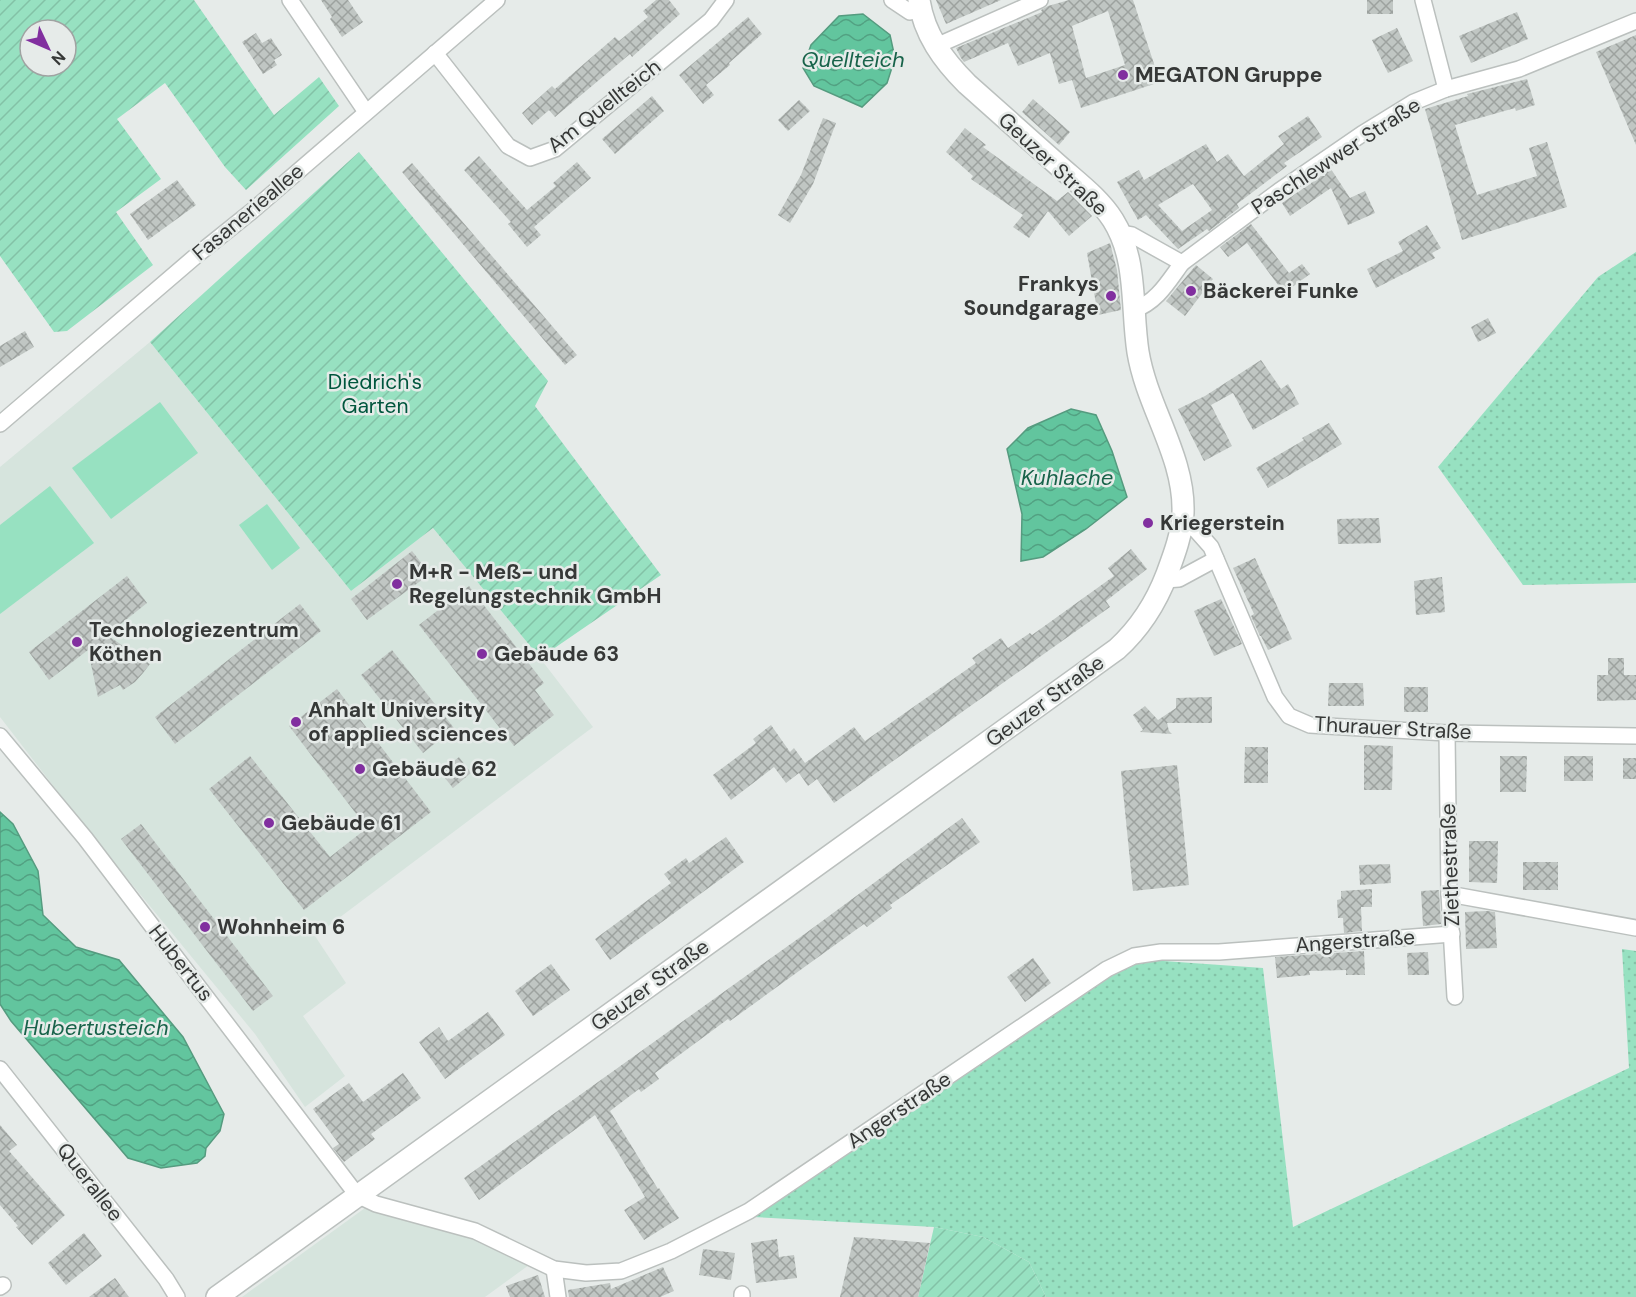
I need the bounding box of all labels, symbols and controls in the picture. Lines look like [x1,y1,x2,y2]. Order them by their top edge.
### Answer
north arrow [18,18,78,78]
water label: Quellteich [801,45,905,74]
text: N [47,47,70,70]
street label: Am Quellteich [541,53,667,159]
place label: MEGATON Gruppe [1135,61,1322,89]
marker: MEGATON Gruppe [1116,68,1130,82]
street label: Paschlewwer Straße [1246,91,1426,221]
street label: Geuzer Straße [992,106,1114,222]
street label: Fasanerieallee [186,157,310,267]
place label: Frankys Soundgarage [963,270,1099,322]
place label: Bäckerei Funke [1203,277,1359,305]
marker: Bäckerei Funke [1184,284,1198,298]
marker: Frankys Soundgarage [1104,289,1118,303]
park label: Diedrich's Garten [328,368,422,420]
water label: Kuhlache [1021,463,1113,492]
place label: Kriegerstein [1160,509,1285,537]
marker: Kriegerstein [1141,516,1155,530]
place label: M+R - Meß- und Regelungstechnik GmbH [409,558,661,610]
marker: M+R - Meß- und Regelungstechnik GmbH [390,577,404,591]
place label: Technologiezentrum Köthen [89,616,299,668]
marker: Technologiezentrum Köthen [70,635,84,649]
place label: Gebäude 63 [494,640,619,668]
marker: Gebäude 63 [475,647,489,661]
street label: Geuzer Straße [980,649,1110,753]
place label: Anhalt University of applied sciences [308,696,508,748]
street label: Thurauer Straße [1314,710,1472,746]
marker: Anhalt University of applied sciences [289,715,303,729]
place label: Gebäude 62 [372,755,497,783]
marker: Gebäude 62 [353,762,367,776]
street label: Ziethestraße [1434,803,1466,927]
place label: Gebäude 61 [281,809,401,837]
marker: Gebäude 61 [262,816,276,830]
place label: Wohnheim 6 [217,913,345,941]
street label: Hubertus [142,919,220,1007]
marker: Wohnheim 6 [198,920,212,934]
street label: Angerstraße [1294,923,1416,959]
street label: Geuzer Straße [585,933,715,1037]
water label: Hubertusteich [23,1013,169,1042]
street label: Angerstraße [841,1065,957,1155]
street label: Querallee [50,1137,130,1227]

